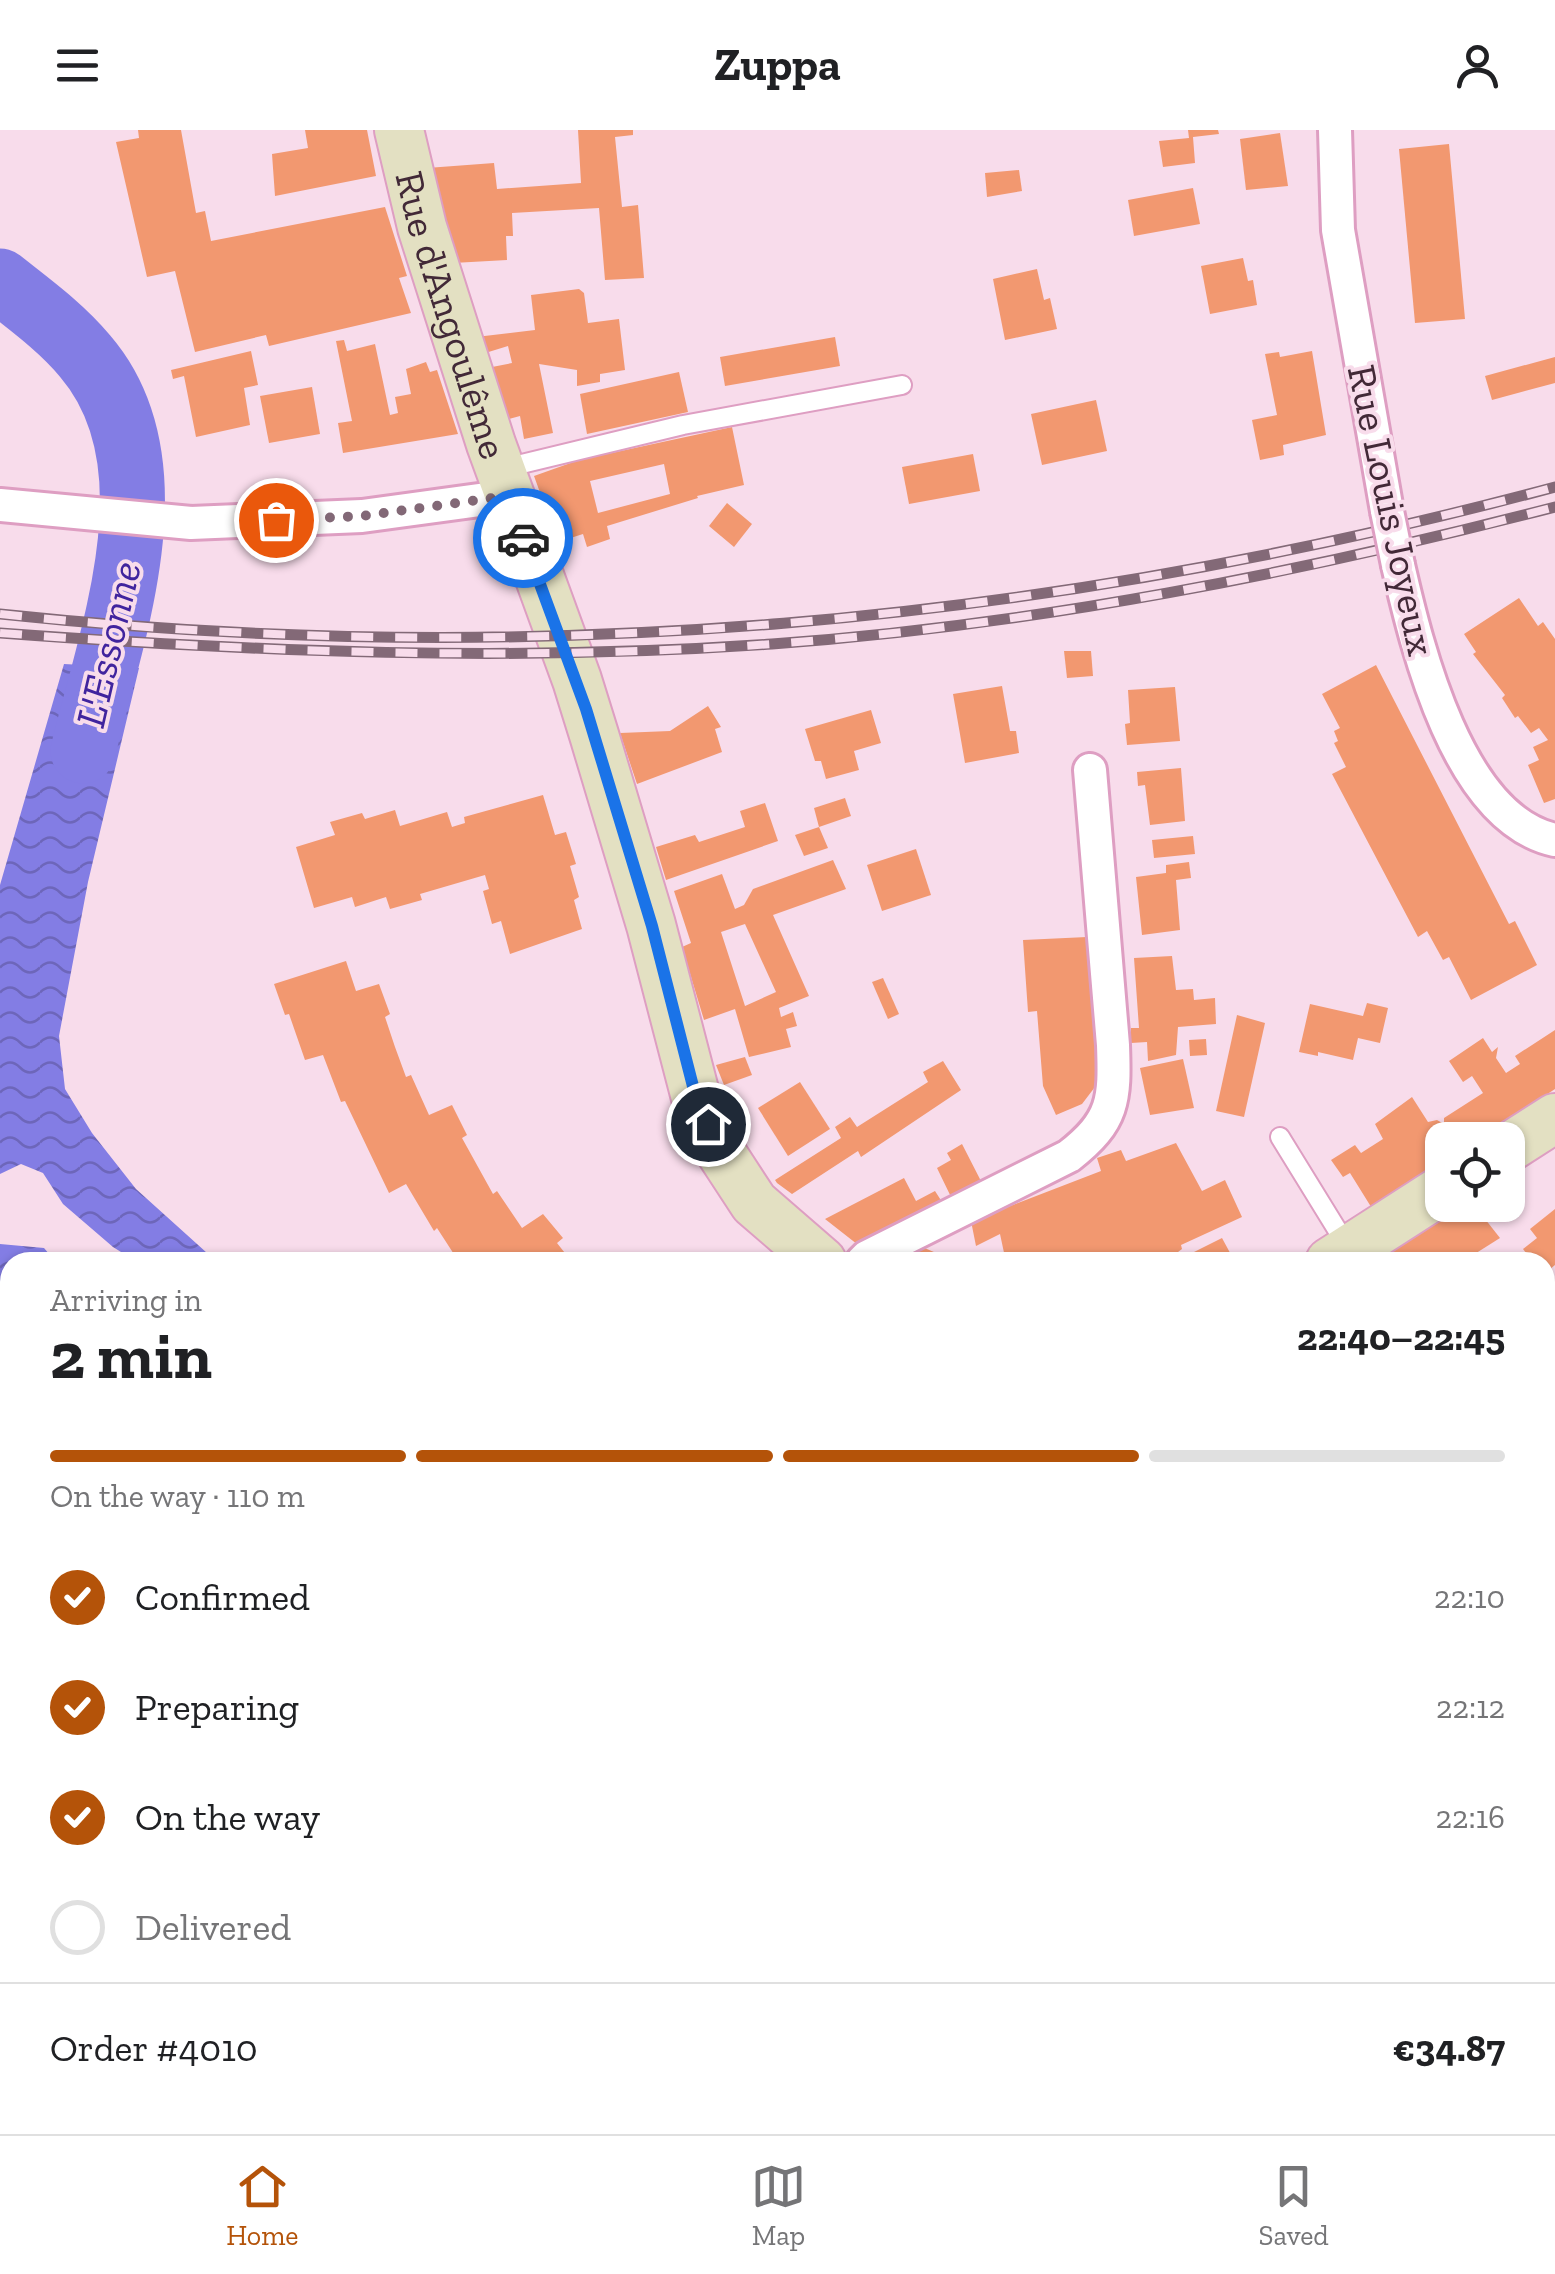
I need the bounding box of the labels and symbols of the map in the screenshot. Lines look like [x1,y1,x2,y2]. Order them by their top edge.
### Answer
street label: Rue d'Angoulême [386,166,518,465]
street label: Rue Louis Joyeux [1338,360,1446,660]
pin [234,478,319,563]
courier [473,488,573,588]
water label: L'Essonne [64,556,152,732]
pin [666,1082,751,1167]

